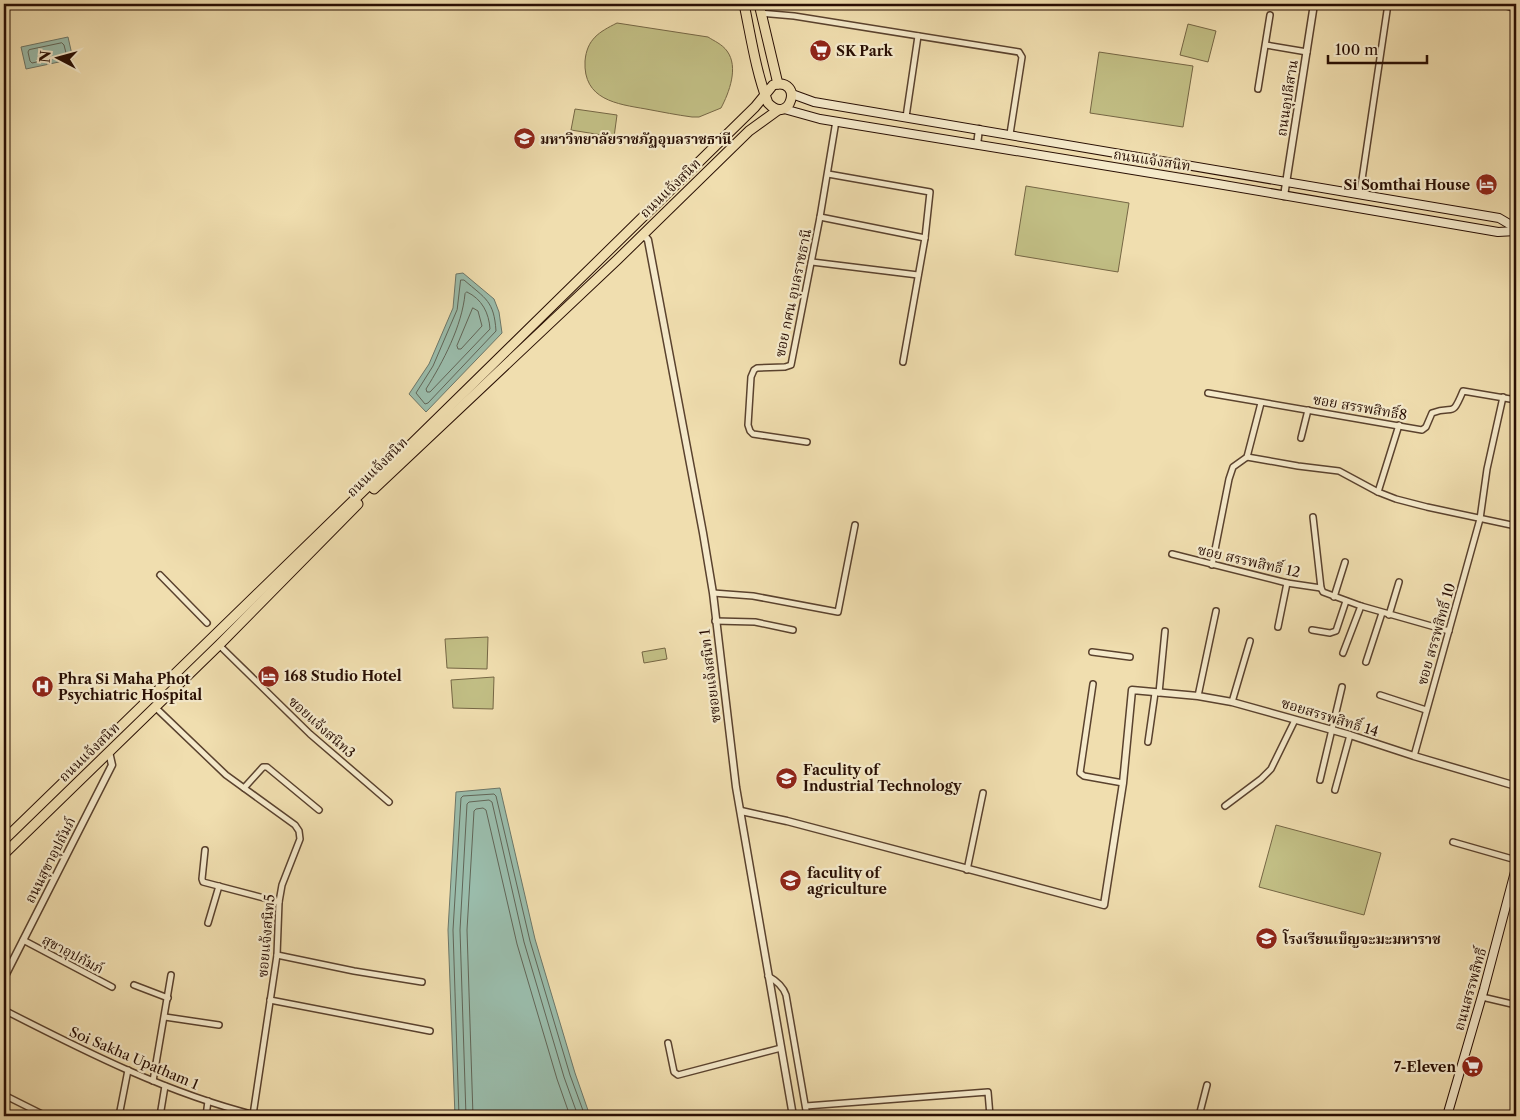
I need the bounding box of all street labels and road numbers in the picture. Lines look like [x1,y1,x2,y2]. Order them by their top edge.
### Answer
street label: ถนนอุปลีสาน [1272,58,1302,138]
street label: ถนนแจ้งสนิท [1112,145,1192,175]
street label: ถนนแจ้งสนิท [636,154,704,222]
street label: ซอย กศน อุบลราชธานี [771,227,815,359]
street label: ซอย สรรพสิทธิ์8 [1311,389,1409,424]
street label: ถนนแจ้งสนิท [343,433,411,501]
street label: ซอย สรรพสิทธิ์ 12 [1196,540,1302,582]
street label: ซอย สรรพสิทธิ์ 10 [1412,580,1459,687]
street label: ซซอยแจ้งสนิท 1 [695,628,725,724]
street label: ซอยแจ้งสนิท3 [285,692,359,762]
street label: ซอยสรรพสิทธิ์ 14 [1279,693,1381,740]
street label: ถนนแจ้งสนิท [55,718,123,786]
street label: ถนนสุขาอุปถัมภ์ [21,814,79,906]
street label: ซอยแจ้งสนิท5 [253,894,279,978]
street label: สุขาอุปกัมภ์ [39,930,107,978]
street label: ถนนสรรพสิทธิ์ [1449,944,1491,1032]
street label: Soi Sakha Upatham 1 [67,1023,201,1093]

